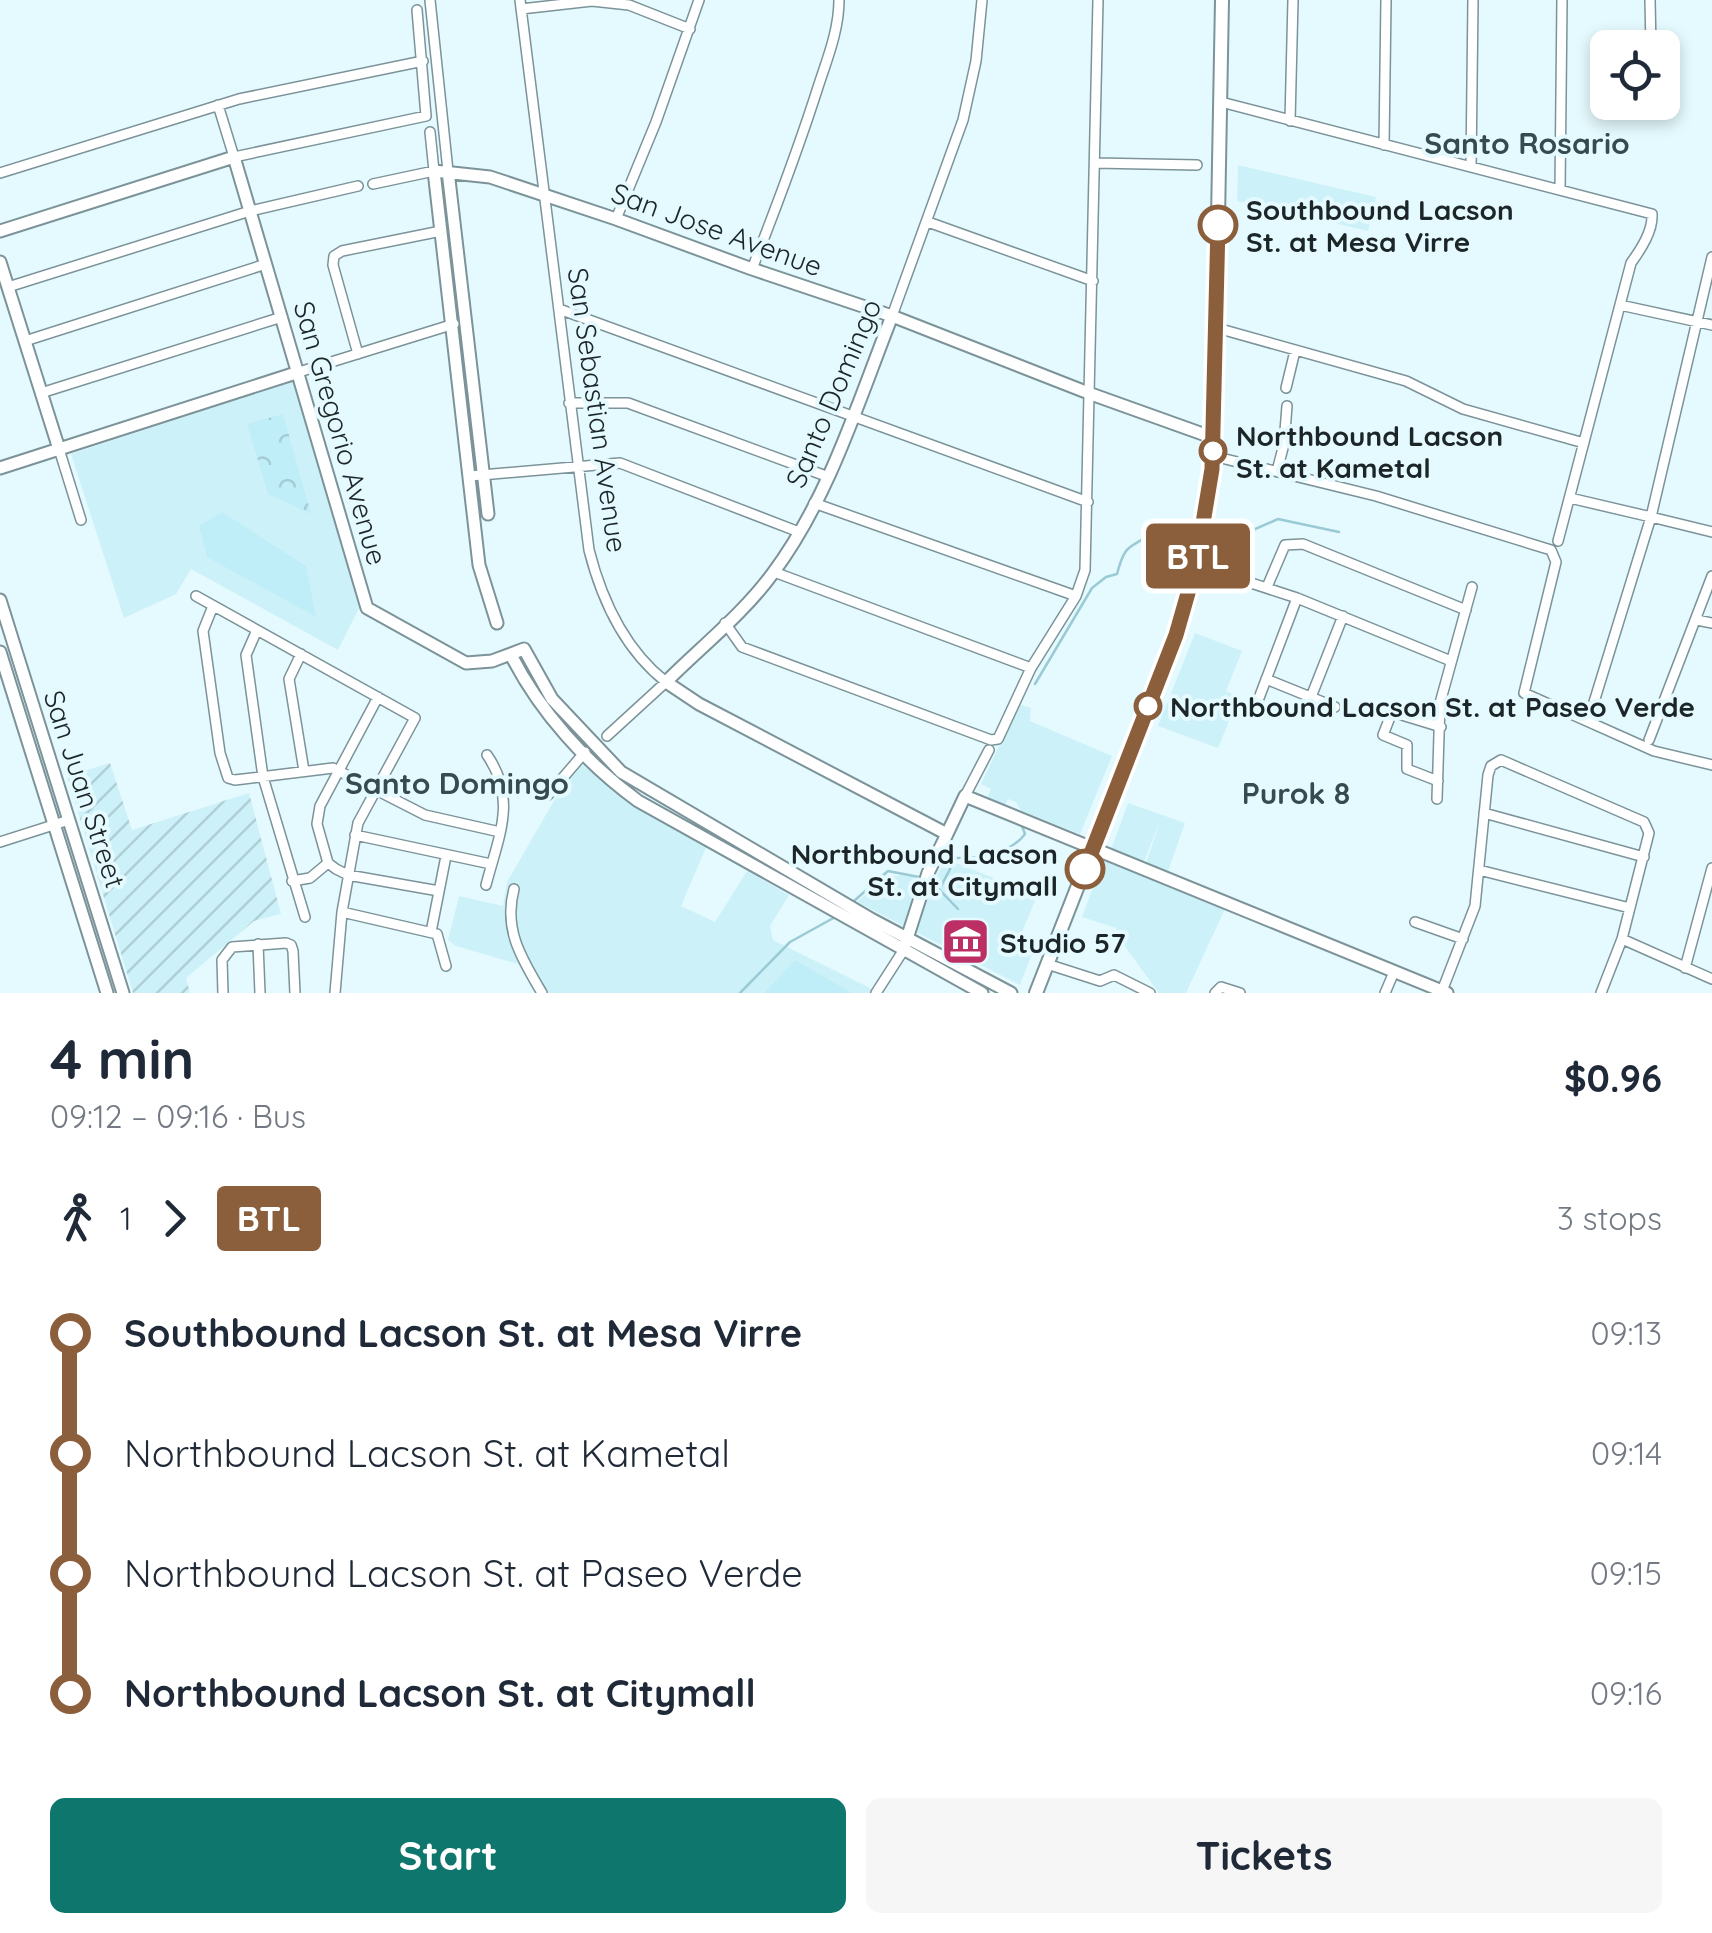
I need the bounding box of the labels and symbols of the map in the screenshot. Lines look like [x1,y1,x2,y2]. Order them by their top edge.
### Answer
district label: Santo Rosario [1424,124,1630,162]
street label: San Jose Avenue [607,175,827,283]
place label: Southbound Lacson St. at Mesa Virre [1246,192,1514,259]
marker: Southbound Lacson St. at Mesa Virre [1199,206,1237,244]
street label: San Sebastian Avenue [561,265,635,555]
street label: Santo Domingo [778,293,888,493]
street label: San Gregorio Avenue [287,297,395,569]
place label: Northbound Lacson St. at Kametal [1236,418,1503,485]
marker: Northbound Lacson St. at Kametal [1200,438,1226,464]
line badge: BTL [1140,524,1256,588]
street label: San Juan Street [37,686,133,892]
place label: Northbound Lacson St. at Paseo Verde [1170,689,1695,724]
marker: Northbound Lacson St. at Paseo Verde [1135,693,1161,719]
district label: Santo Domingo [345,764,569,802]
district label: Purok 8 [1242,774,1350,812]
place label: Northbound Lacson St. at Citymall [791,836,1058,903]
marker: Northbound Lacson St. at Citymall [1066,850,1104,888]
museum icon: Studio 57 [939,916,991,968]
place label: Studio 57 [1000,925,1126,960]

